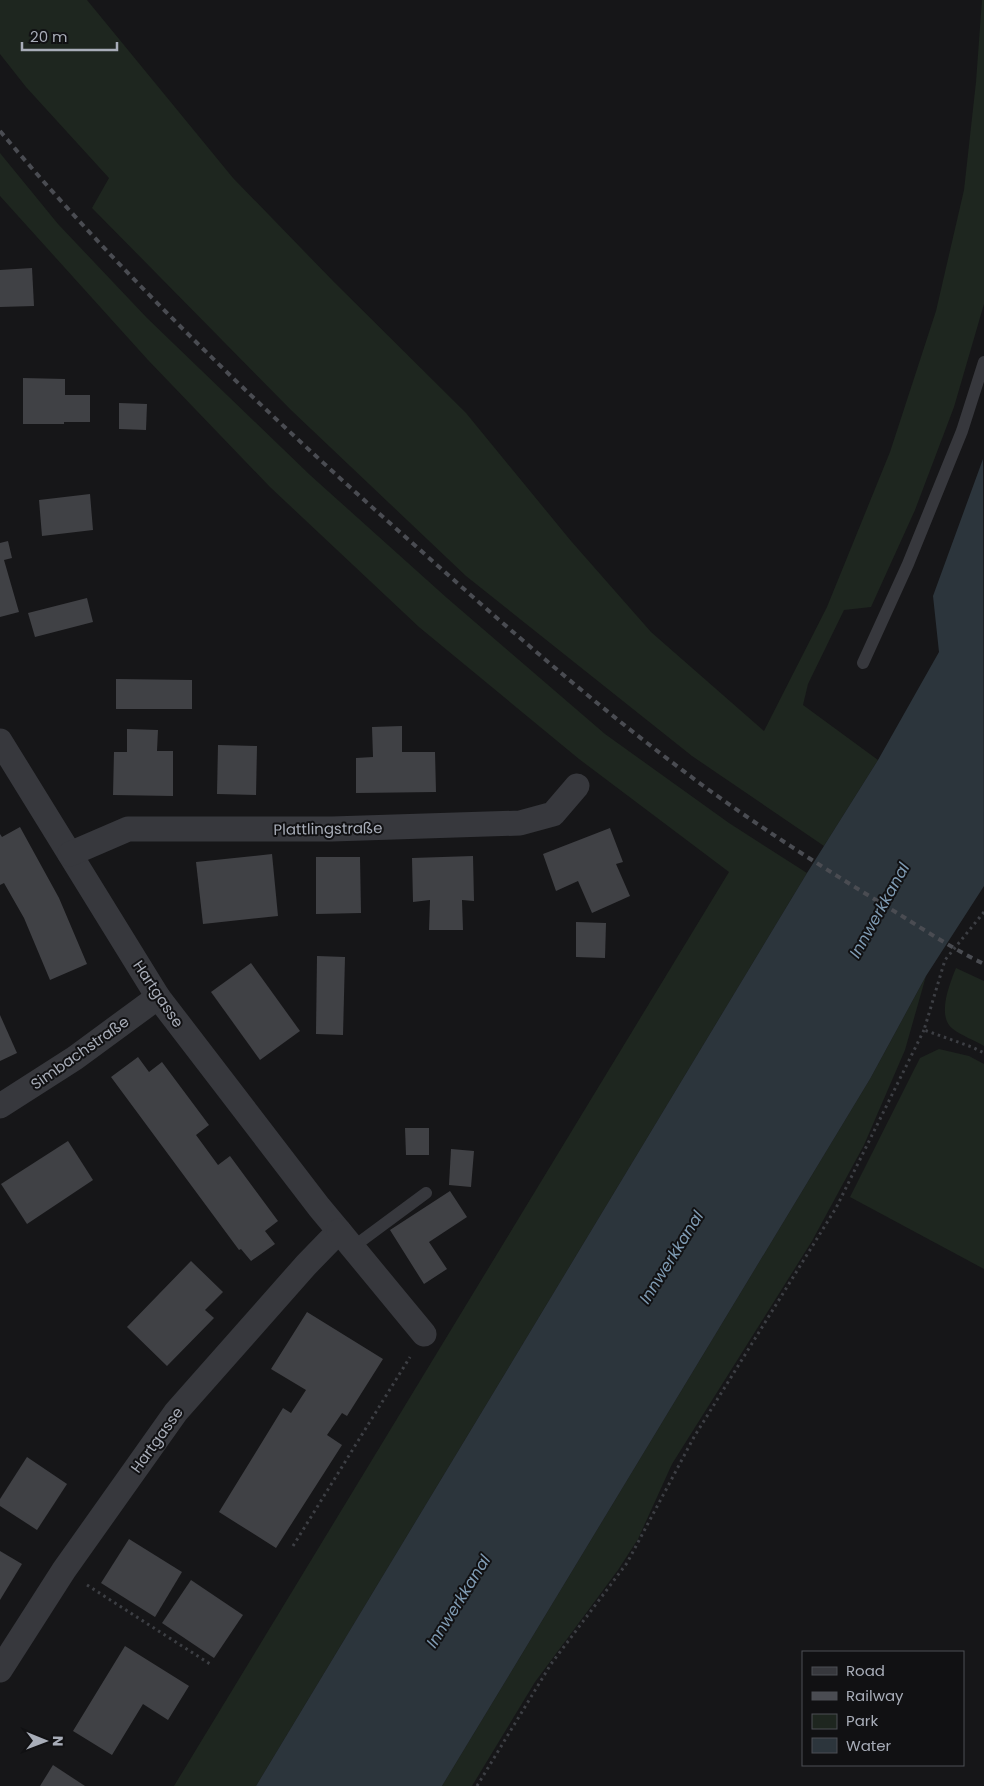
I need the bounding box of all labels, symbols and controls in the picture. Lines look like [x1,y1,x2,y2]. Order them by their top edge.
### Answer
scale bar [22,20,118,52]
text: 20 m [30,26,68,47]
street label: Plattlingstraße [273,817,383,840]
water label: Innwerkkanal [844,858,915,962]
street label: Hartgasse [128,956,189,1031]
street label: Simbachstraße [26,1011,133,1094]
water label: Innwerkkanal [634,1206,709,1308]
street label: Hartgasse [126,1402,188,1477]
water label: Innwerkkanal [421,1550,496,1652]
legend [802,1651,964,1766]
text: Road [846,1660,885,1681]
text: Railway [846,1685,904,1706]
text: Park [846,1710,878,1731]
north arrow [20,1716,70,1766]
text: Water [846,1735,892,1756]
text: N [48,1736,68,1747]

